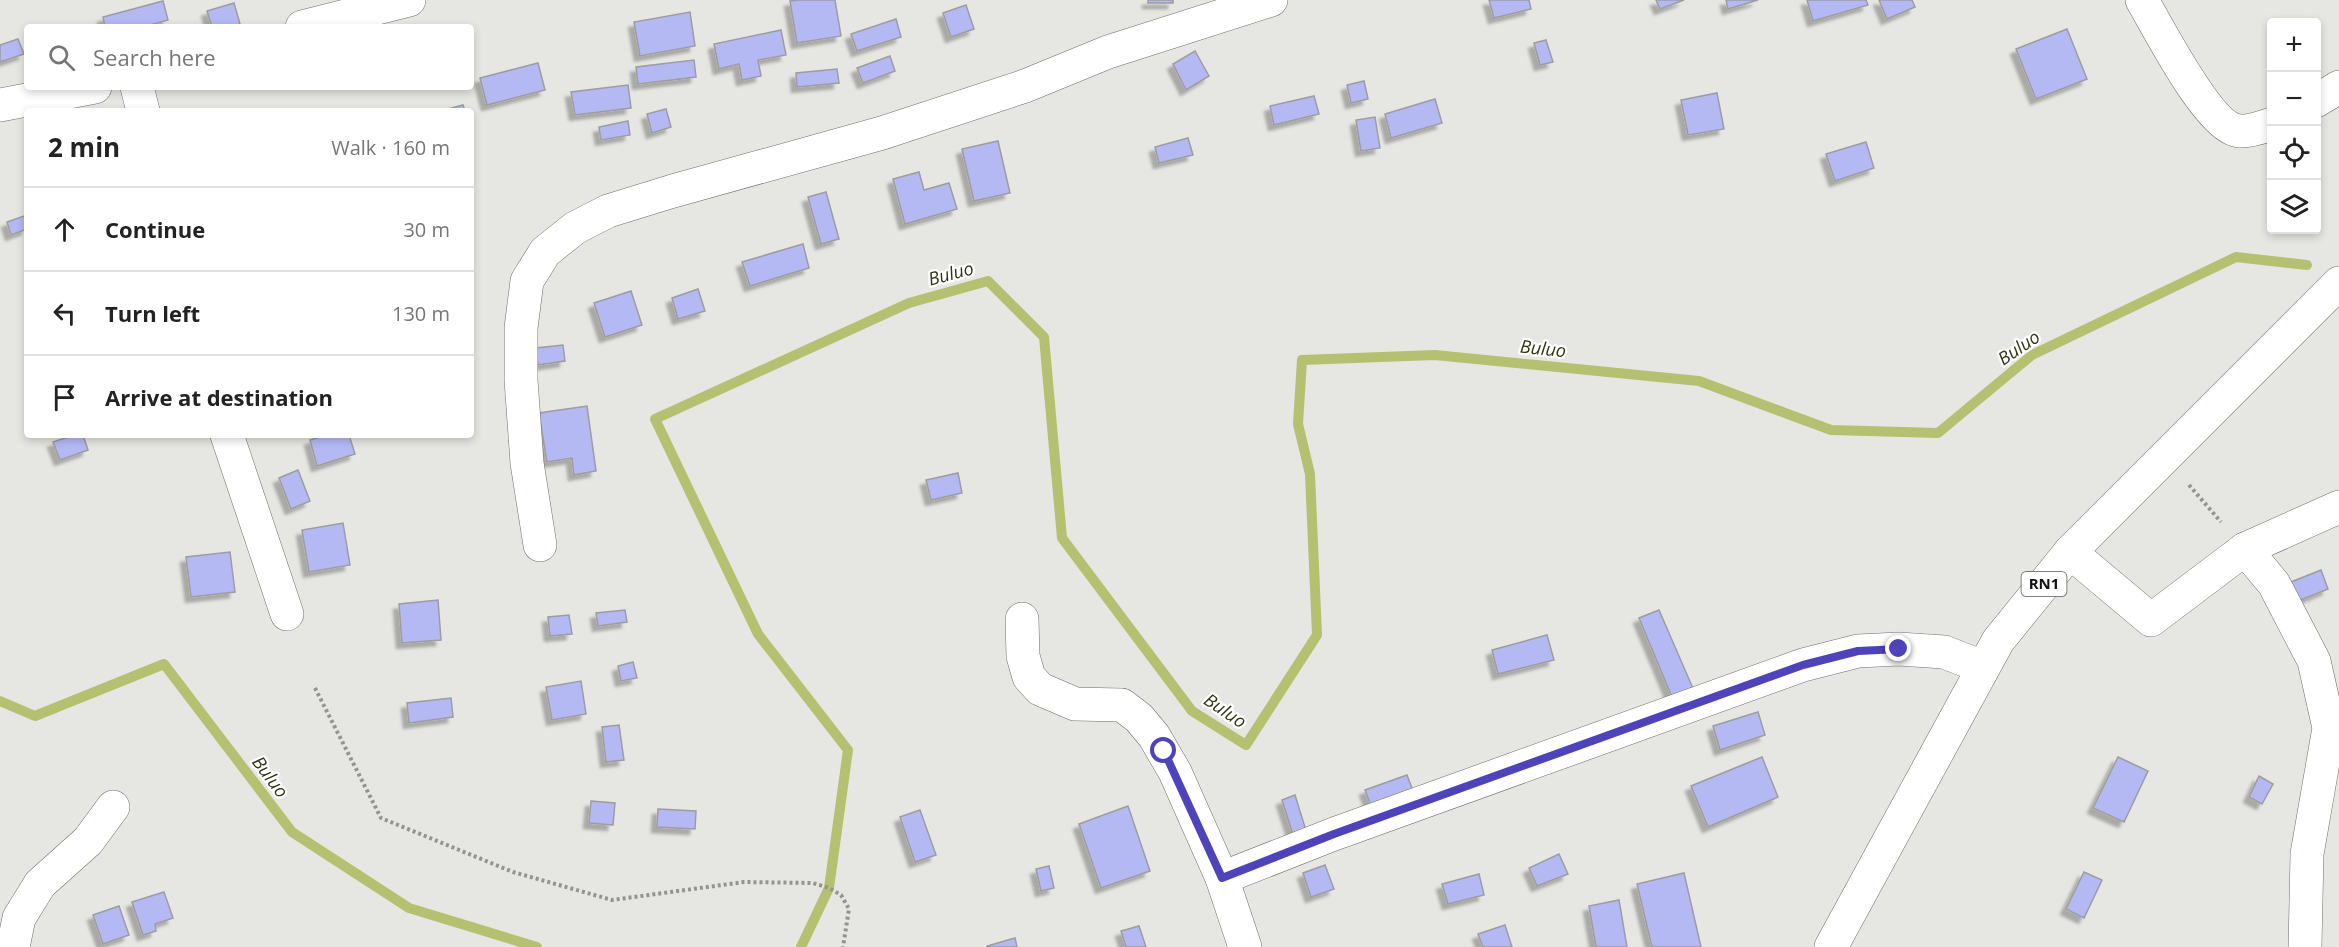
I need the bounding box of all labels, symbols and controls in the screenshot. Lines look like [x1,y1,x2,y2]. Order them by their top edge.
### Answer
map controls [2267,18,2321,234]
button: + [2267,18,2321,72]
search box [24,24,474,90]
icon: search [45,41,78,74]
text: Search here [93,42,216,72]
button: − [2267,72,2321,126]
button: locate [2267,126,2321,180]
text: 2 min [48,129,120,165]
text: Walk · 160 m [331,134,450,161]
button: layers [2267,180,2321,234]
icon: ahead [48,213,81,246]
text: Continue [105,214,205,244]
text: 30 m [403,216,450,243]
water label: Buluo [925,255,976,291]
icon: left [48,297,81,330]
text: Turn left [105,298,200,328]
text: 130 m [392,300,450,327]
water label: Buluo [1993,324,2044,370]
water label: Buluo [1519,334,1567,362]
icon: arrive [48,381,81,414]
text: Arrive at destination [105,382,333,412]
road number: RN1 [2022,572,2066,596]
route end [1885,635,1911,661]
water label: Buluo [1200,687,1251,733]
route start [1150,737,1176,763]
water label: Buluo [247,751,294,802]

